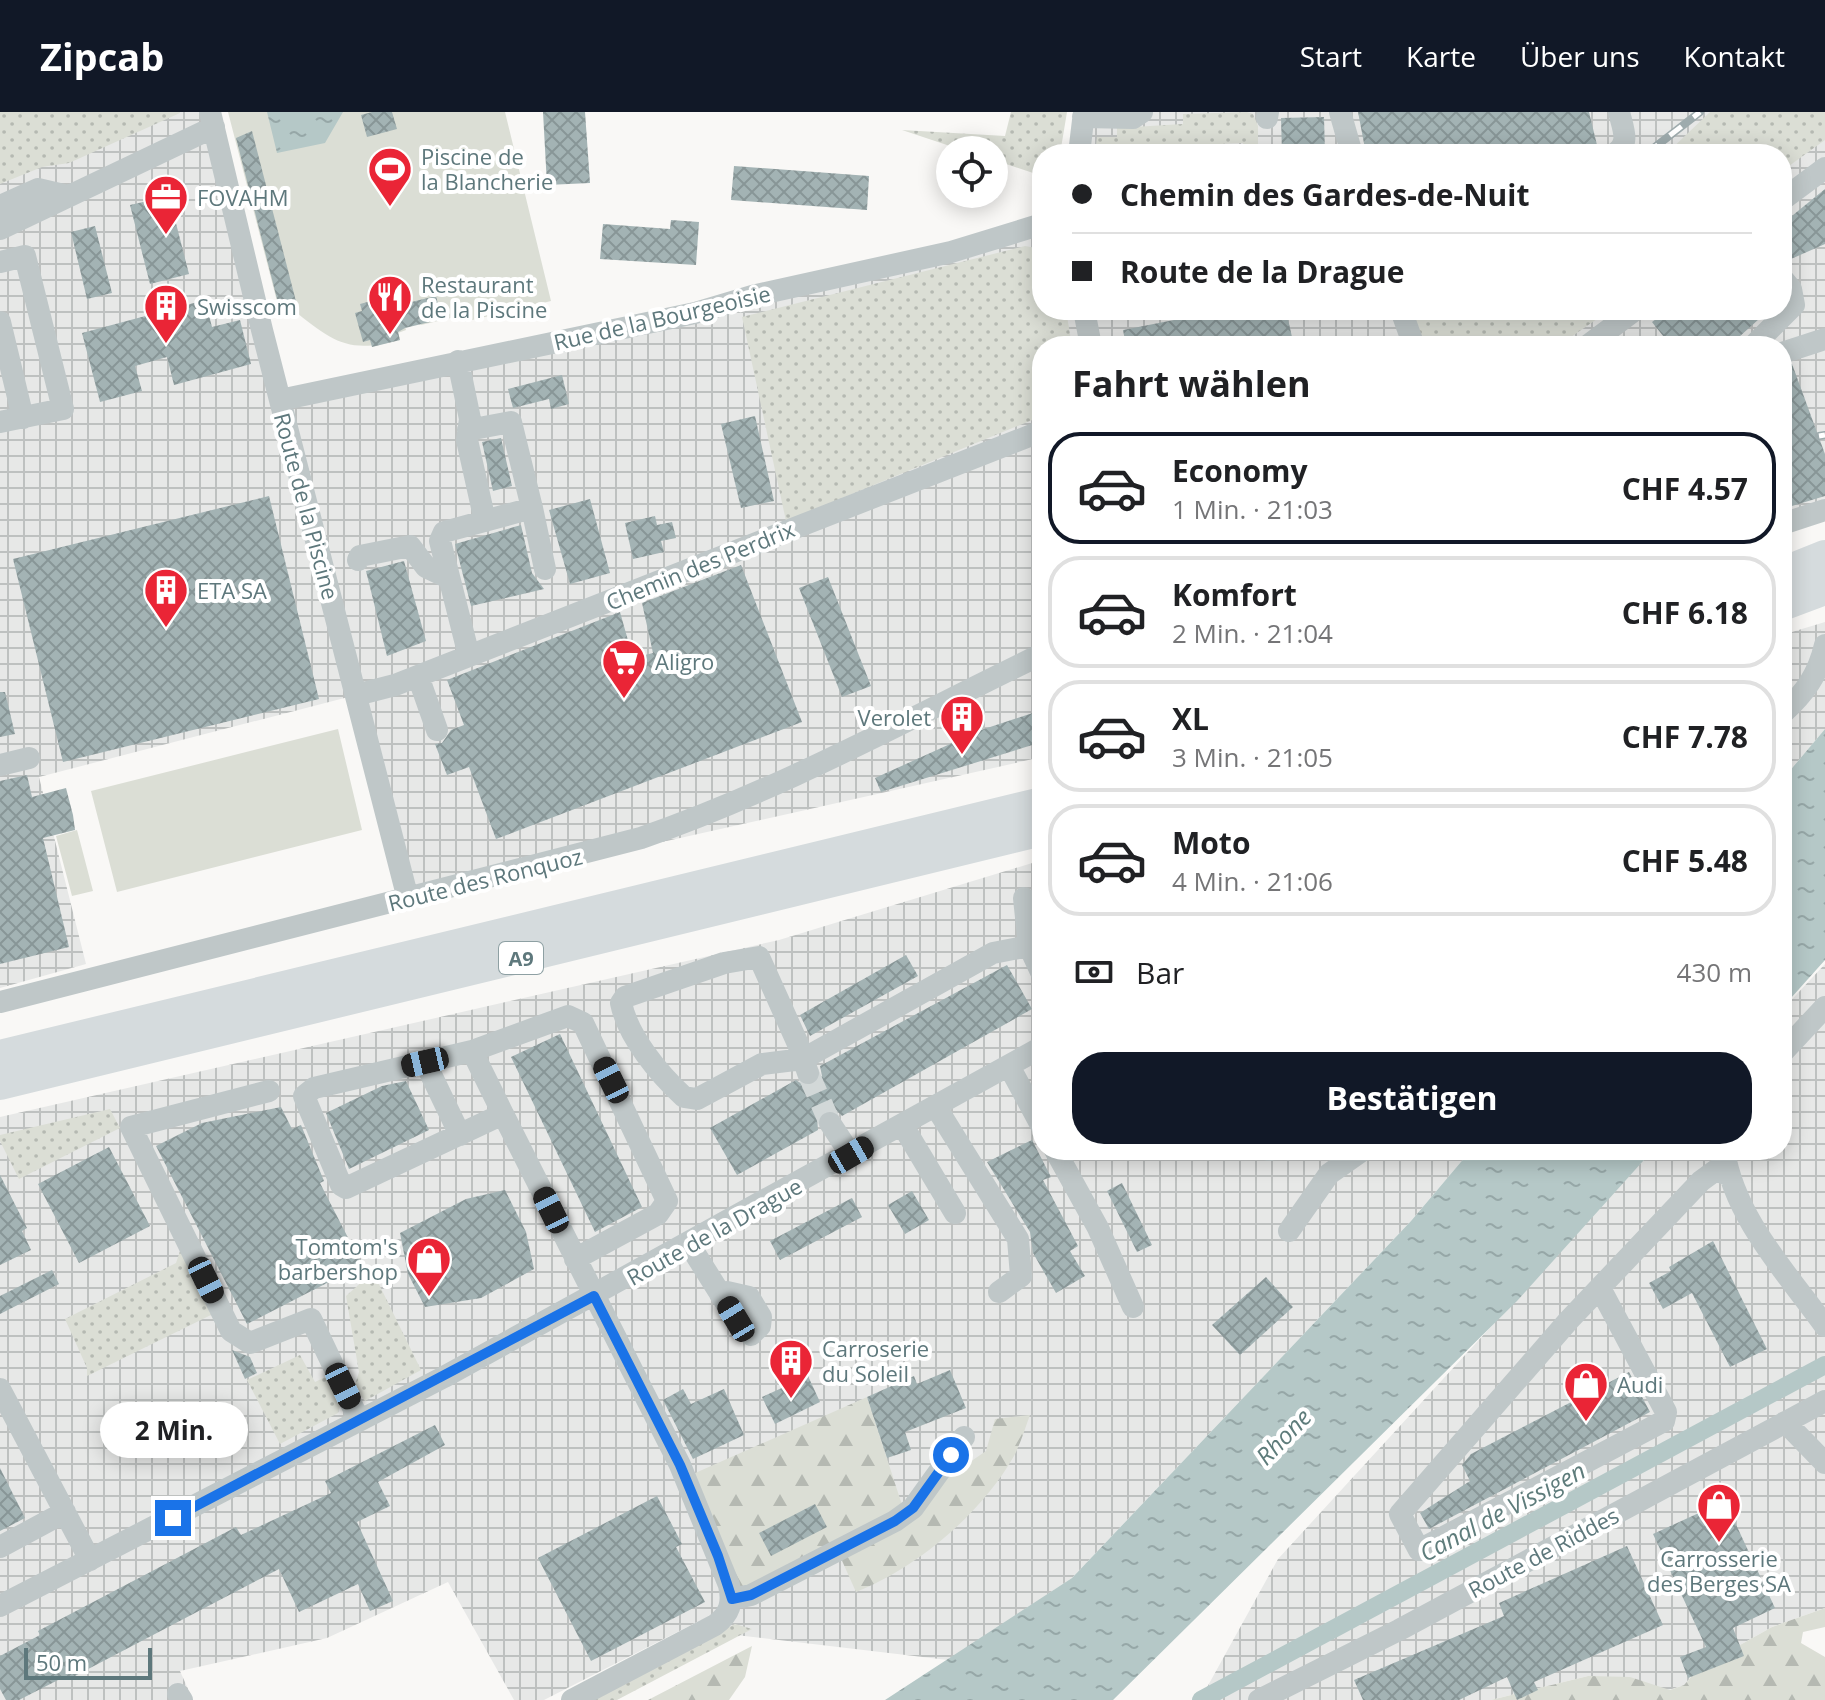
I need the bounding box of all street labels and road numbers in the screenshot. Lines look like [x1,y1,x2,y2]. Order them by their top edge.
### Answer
street label: Rue de la Bourgeoisie [551,277,773,357]
street label: Route de la Piscine [268,409,346,603]
street label: Chemin des Perdrix [601,513,799,617]
street label: Route des Ronquoz [385,840,585,918]
road number: A9 [499,942,543,974]
street label: Route de la Drague [621,1170,807,1292]
street label: Route de Riddes [1462,1500,1624,1604]

